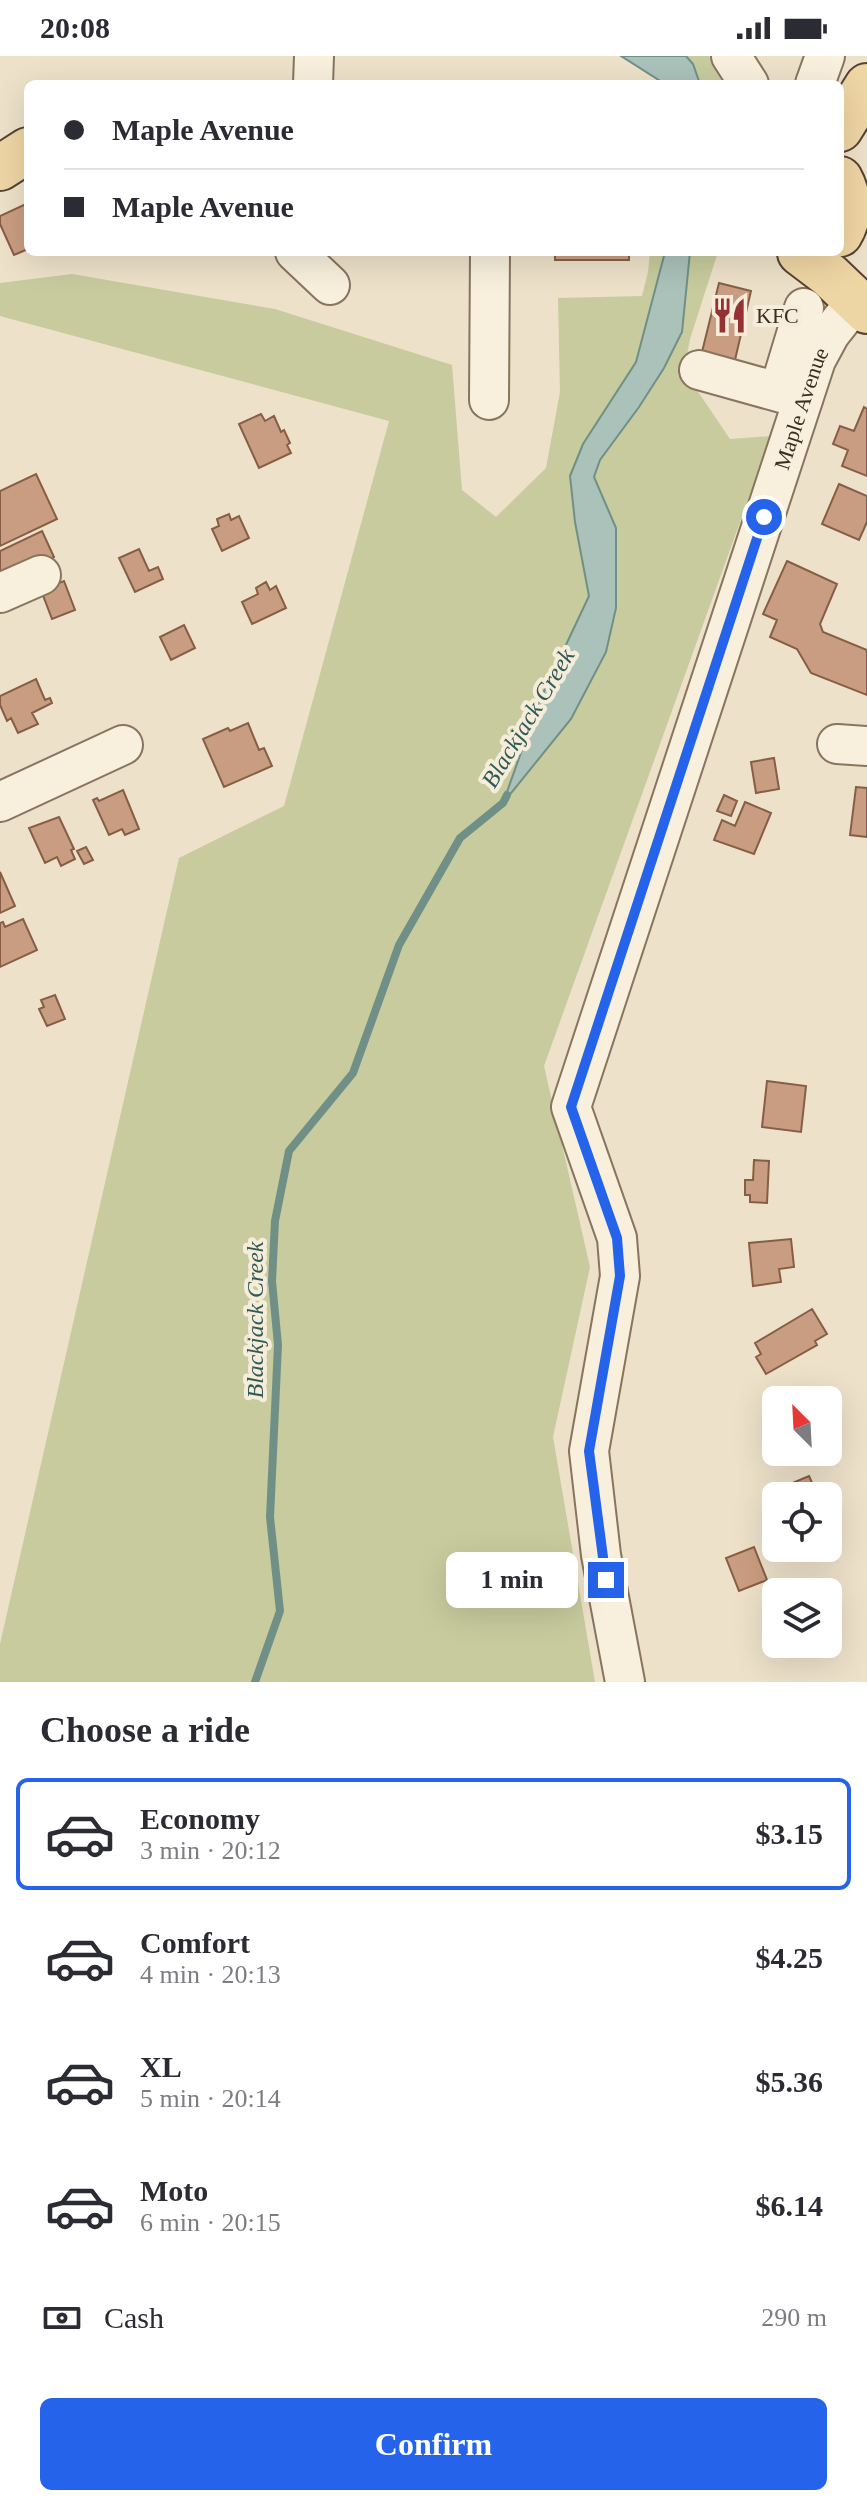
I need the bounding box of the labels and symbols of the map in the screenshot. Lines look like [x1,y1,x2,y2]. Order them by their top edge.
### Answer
restaurant icon: KFC [711,296,749,334]
place label: KFC [756,303,799,328]
street label: Maple Avenue [769,343,834,473]
route start [746,499,782,535]
water label: Blackjack Creek [476,644,580,792]
water label: Blackjack Creek [242,1241,268,1399]
north arrow [762,1386,842,1466]
callout: 1 min [446,1552,578,1608]
route end [588,1562,624,1598]

